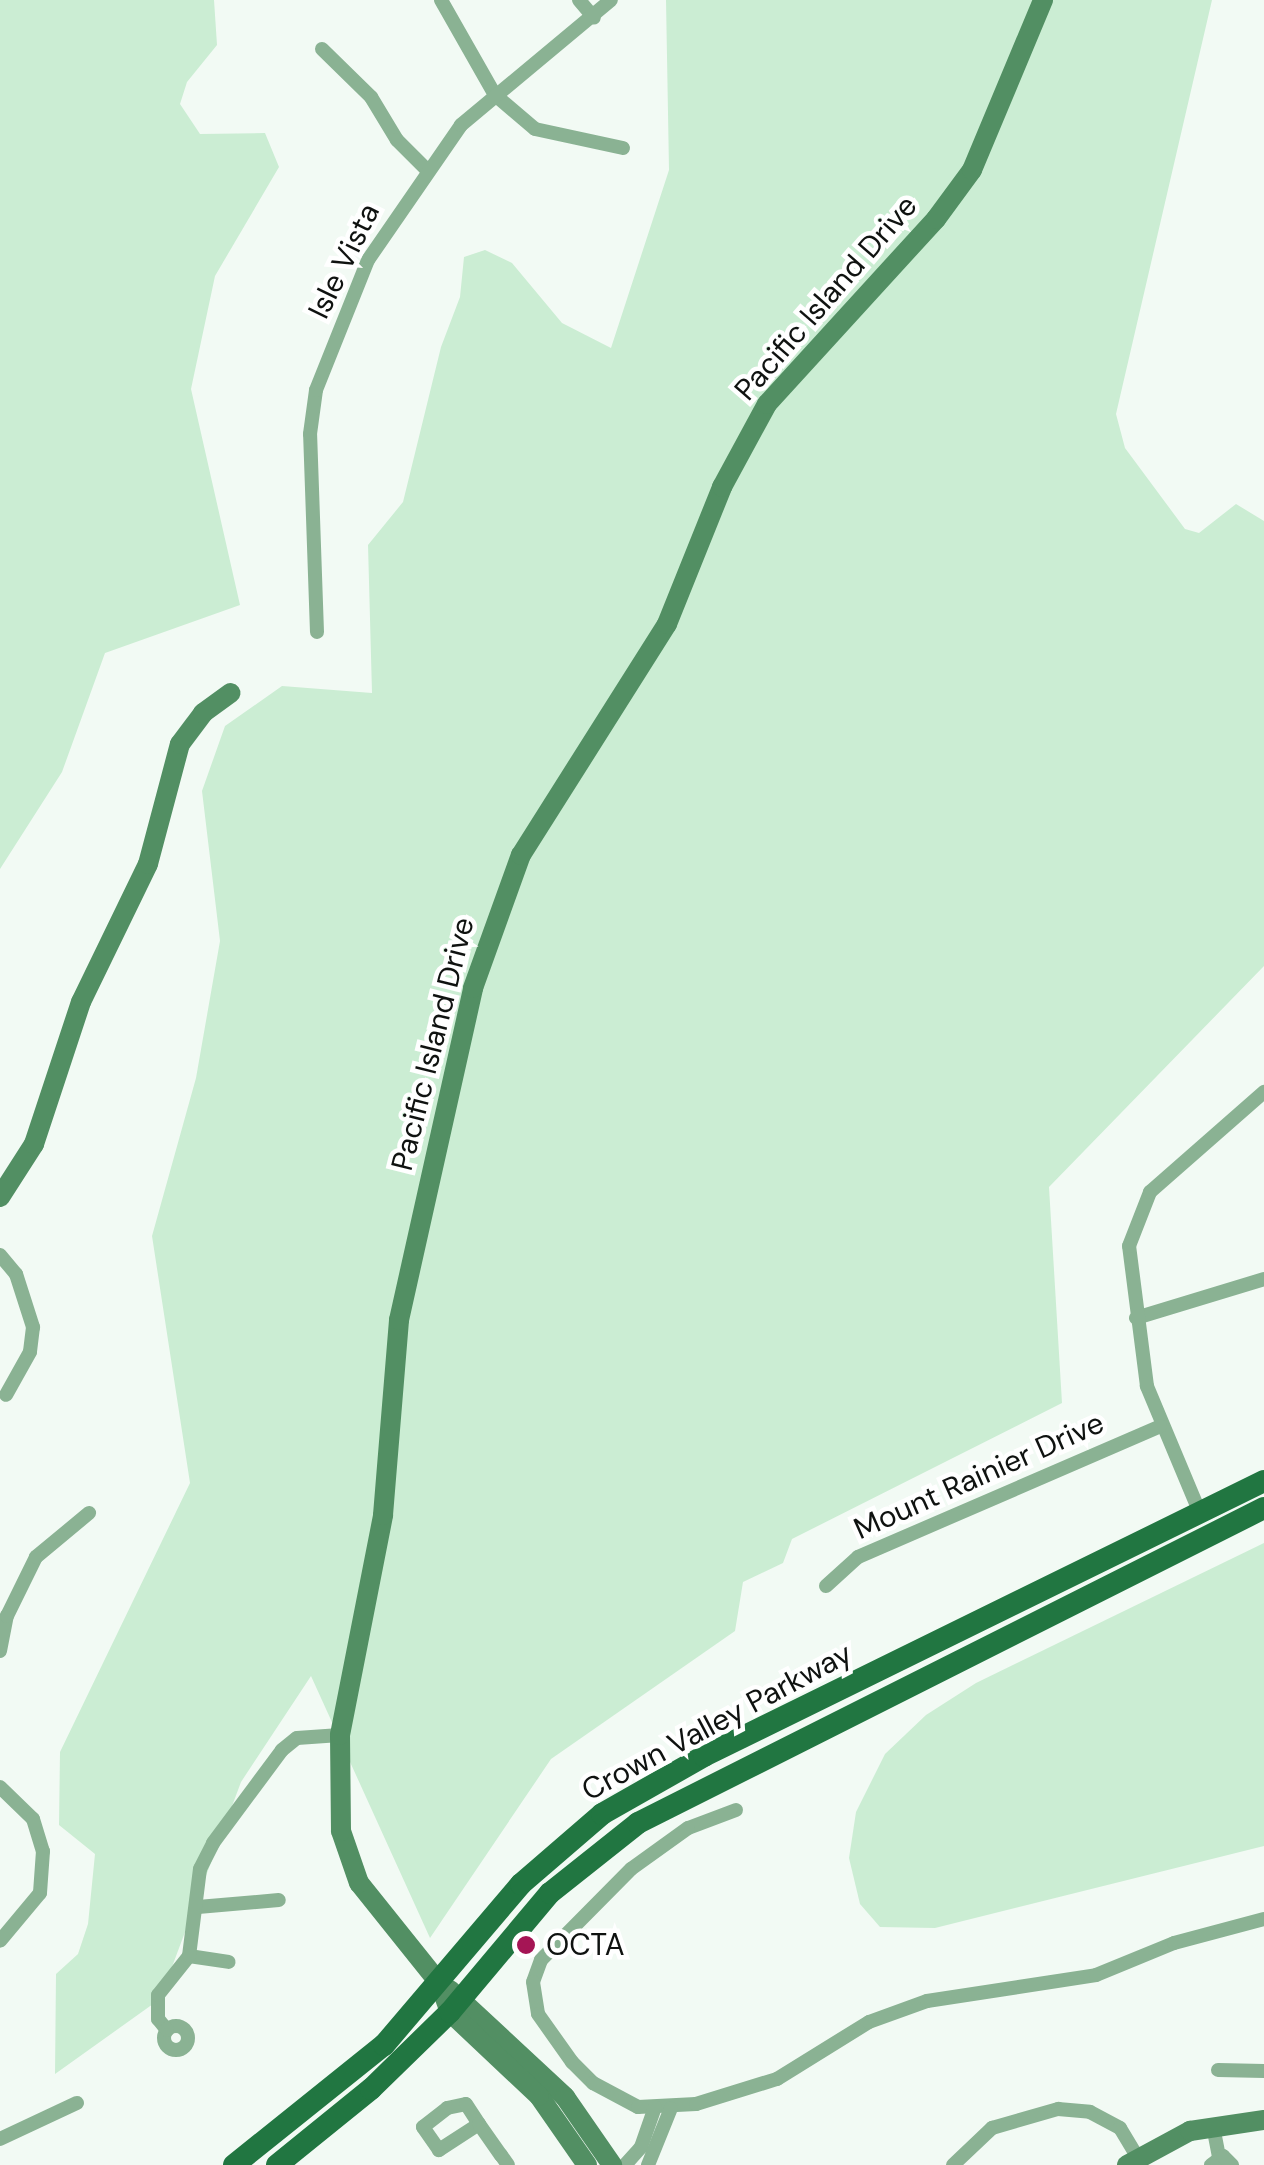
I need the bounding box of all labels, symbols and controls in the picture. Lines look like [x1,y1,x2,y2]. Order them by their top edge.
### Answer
street label: Pacific Island Drive [727,188,925,408]
street label: Isle Vista [301,198,387,324]
street label: Pacific Island Drive [384,914,482,1174]
street label: Mount Rainier Drive [849,1405,1109,1547]
street label: Crown Valley Parkway [576,1636,858,1808]
place label: OCTA [546,1927,625,1963]
marker: OCTA [515,1934,537,1956]

